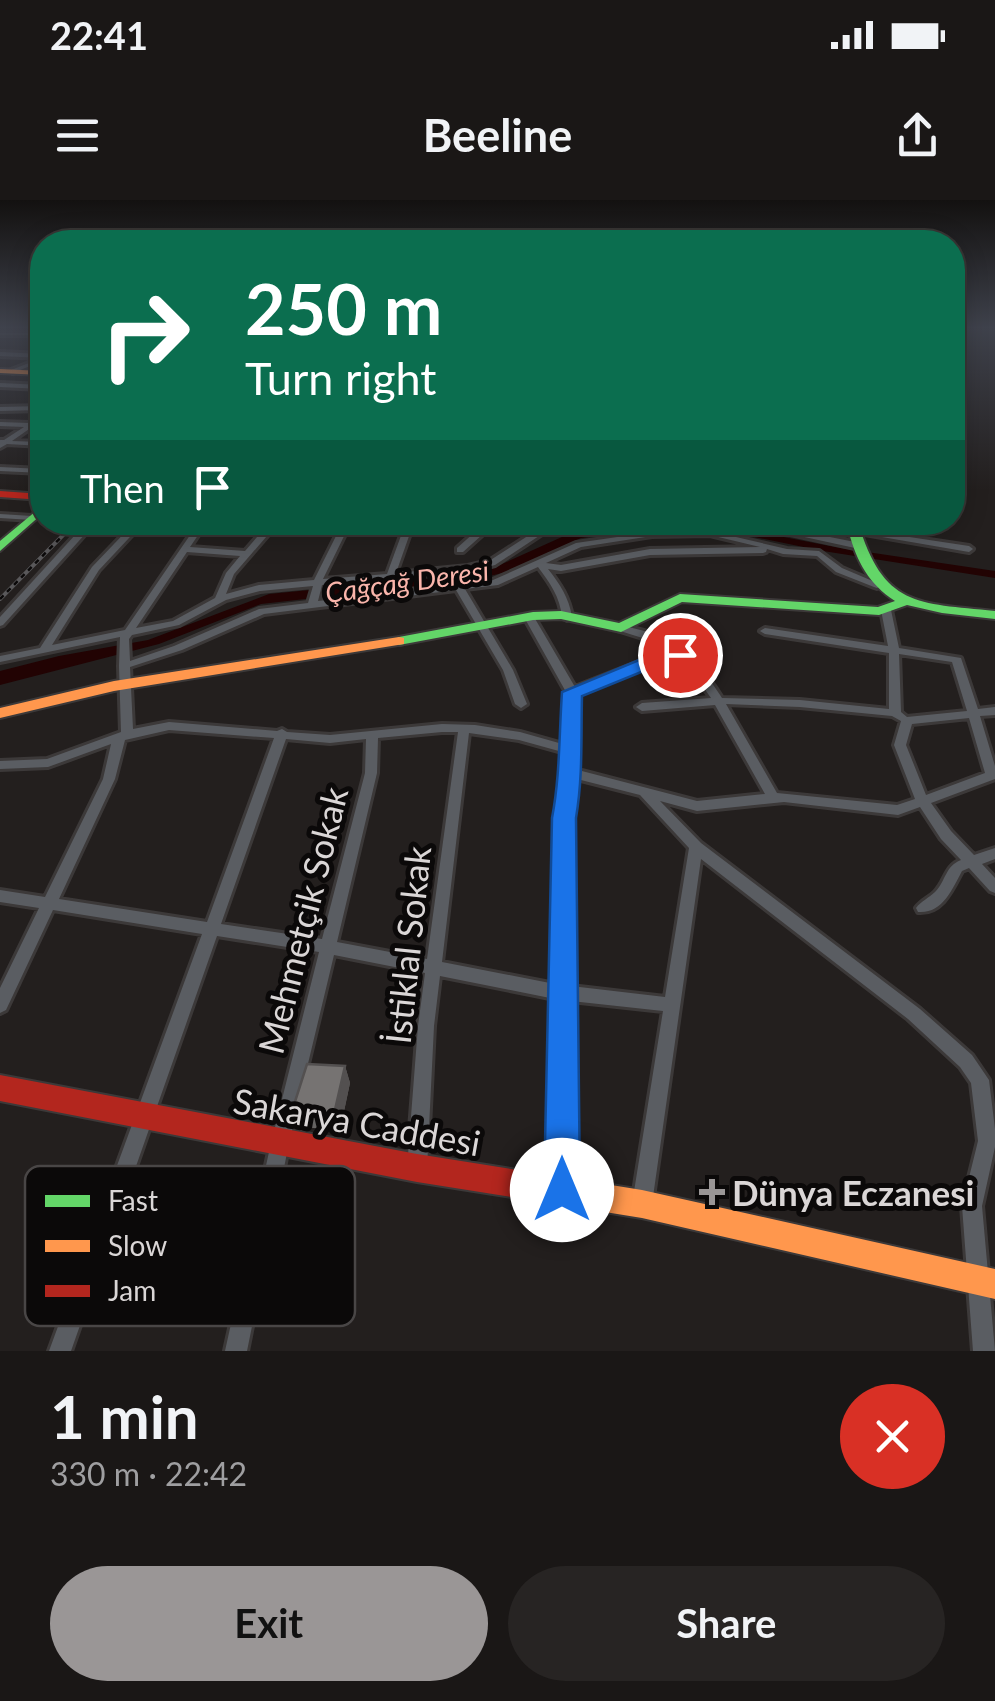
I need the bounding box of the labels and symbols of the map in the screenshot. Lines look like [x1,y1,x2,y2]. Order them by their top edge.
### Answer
water label: Çağçağ Deresi [323,553,492,609]
pin [638,613,723,698]
street label: Mehmetçik Sokak [249,782,355,1058]
street label: İstiklal Sokak [376,844,438,1046]
street label: Sakarya Caddesi [230,1079,484,1163]
position arrow [510,1138,614,1242]
legend [25,1166,355,1326]
place label: Dünya Eczanesi [732,1171,975,1213]
marker: Dünya Eczanesi [701,1181,723,1203]
text: Fast [108,1183,158,1217]
text: Slow [108,1228,167,1262]
text: Jam [108,1273,156,1307]

